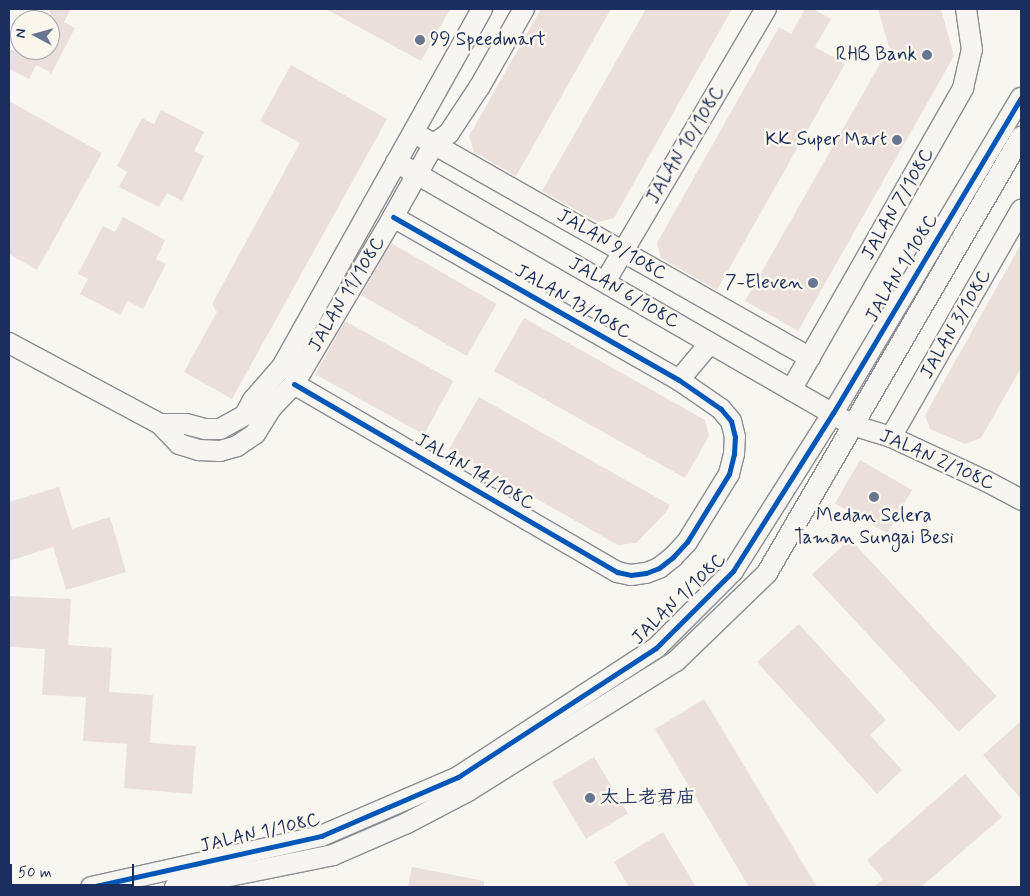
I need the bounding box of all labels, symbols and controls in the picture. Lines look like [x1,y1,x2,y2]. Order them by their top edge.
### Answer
north arrow [10,10,60,60]
text: N [12,28,31,39]
place label: 99 Speedmart [430,29,546,51]
marker: 99 Speedmart [414,34,426,46]
place label: RHB Bank [836,44,917,66]
marker: RHB Bank [921,49,933,61]
street label: JALAN 10/108C [642,82,730,208]
place label: KK Super Mart [762,129,887,151]
marker: KK Super Mart [891,134,903,146]
street label: JALAN 7/108C [857,144,939,264]
street label: JALAN 9/108C [553,204,671,286]
street label: JALAN 1/108C [861,210,943,326]
street label: JALAN 11/108C [304,232,390,356]
street label: JALAN 6/108C [565,252,683,334]
street label: JALAN 13/108C [511,259,635,345]
street label: JALAN 3/108C [915,265,997,383]
place label: 7-Eleven [725,272,803,294]
marker: 7-Eleven [807,277,819,289]
street label: JALAN 2/108C [876,424,998,496]
street label: JALAN 14/108C [411,429,539,515]
marker: Medan Selera Taman Sungai Besi [868,491,880,503]
place label: Medan Selera Taman Sungai Besi [795,505,953,549]
street label: JALAN 1/108C [627,548,731,650]
place label: 太上老君庙 [600,787,695,809]
marker: 太上老君庙 [584,792,596,804]
street label: JALAN 1/108C [198,808,322,858]
scale bar [12,854,136,886]
text: 50 m [18,863,52,883]

